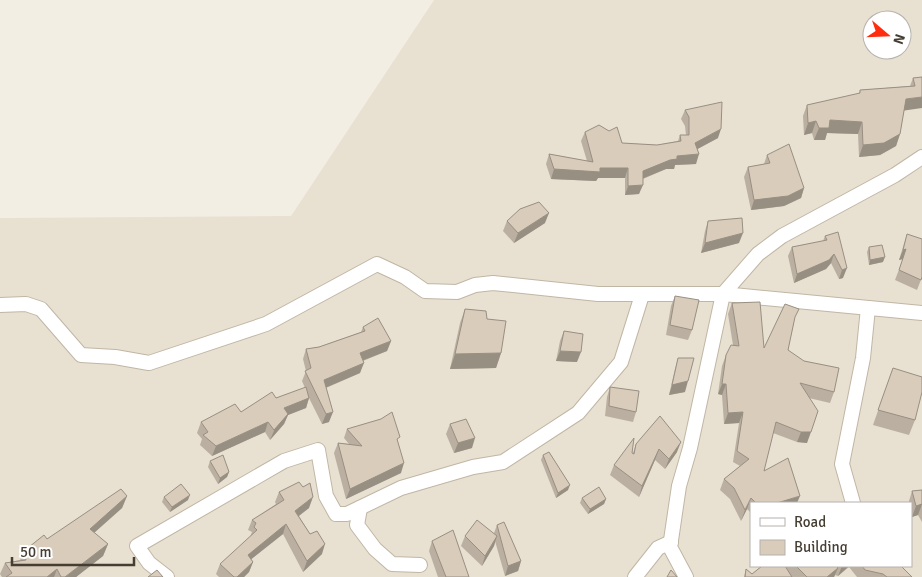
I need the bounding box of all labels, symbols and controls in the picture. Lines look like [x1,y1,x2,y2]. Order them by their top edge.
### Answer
north arrow [862,10,912,60]
text: N [889,32,908,46]
legend [750,502,912,567]
text: Road [794,513,826,531]
scale bar [12,534,135,566]
text: Building [794,538,848,556]
text: 50 m [20,543,51,561]

